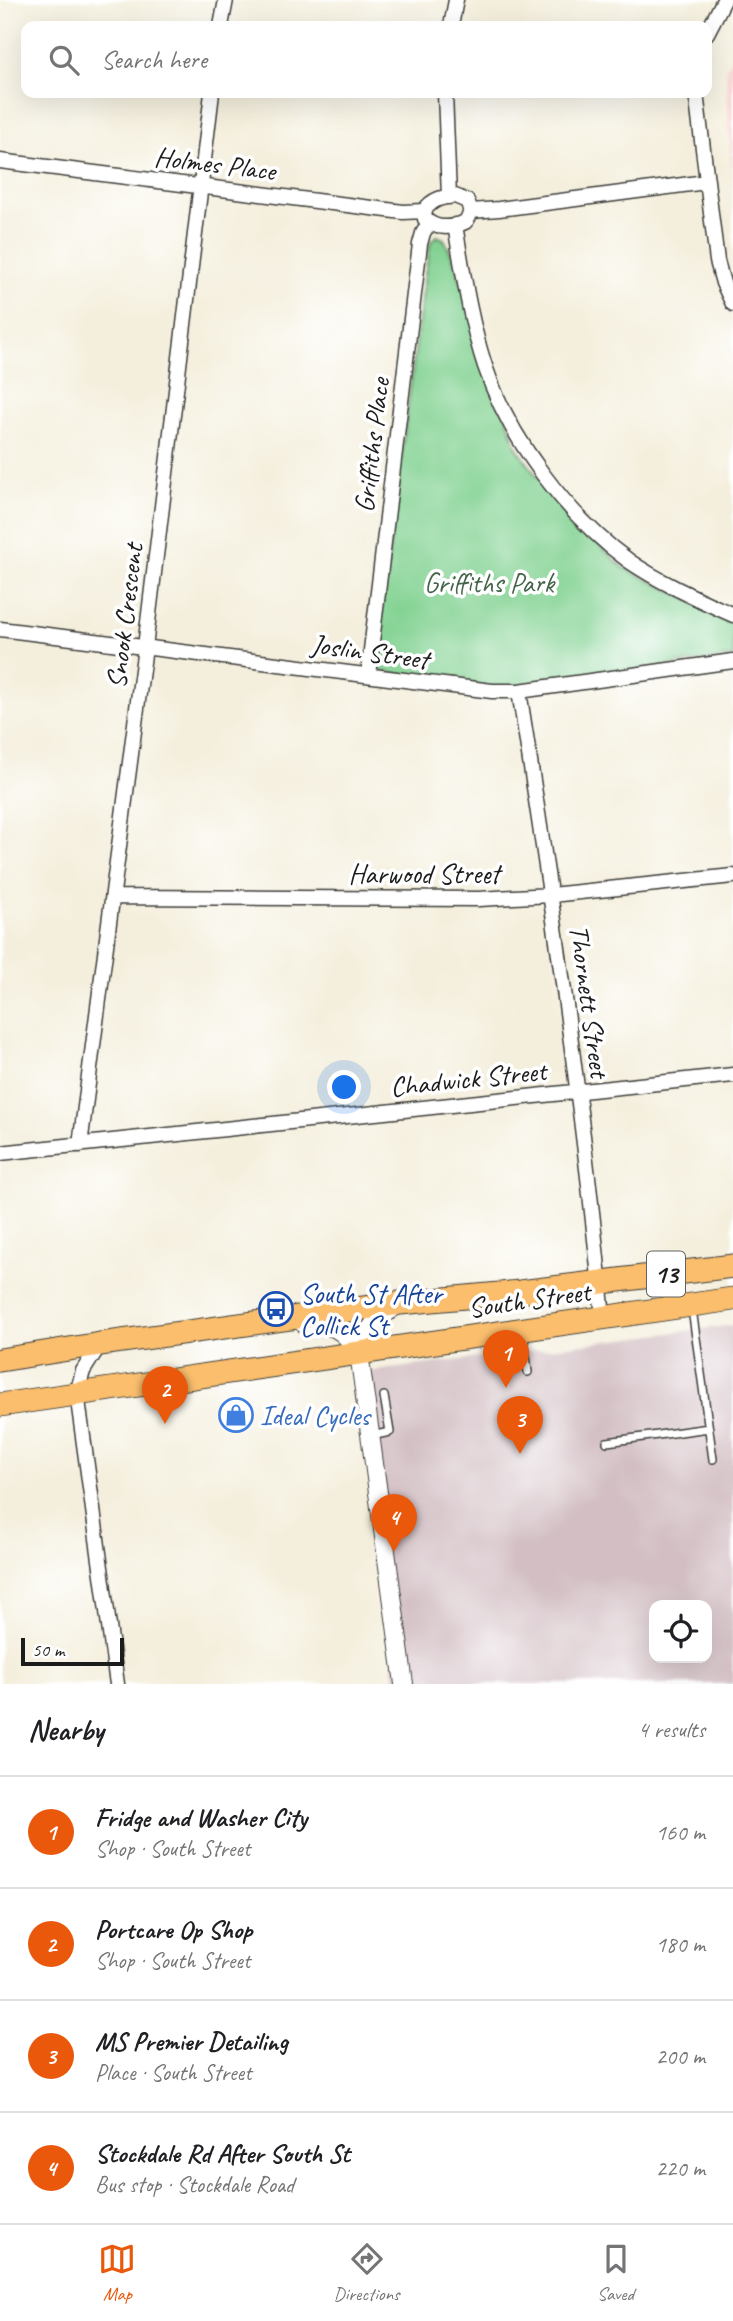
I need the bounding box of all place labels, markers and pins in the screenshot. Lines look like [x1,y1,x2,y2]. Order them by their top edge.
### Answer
place label: South St After Collick St [300,1276,444,1343]
bus stop icon: South St After Collick St [257,1290,295,1328]
pin: 1 [483,1330,529,1388]
pin: 2 [142,1366,188,1424]
shop icon: Ideal Cycles [217,1396,255,1434]
pin: 3 [497,1396,543,1454]
place label: Ideal Cycles [260,1398,372,1433]
pin: 4 [371,1494,417,1552]

